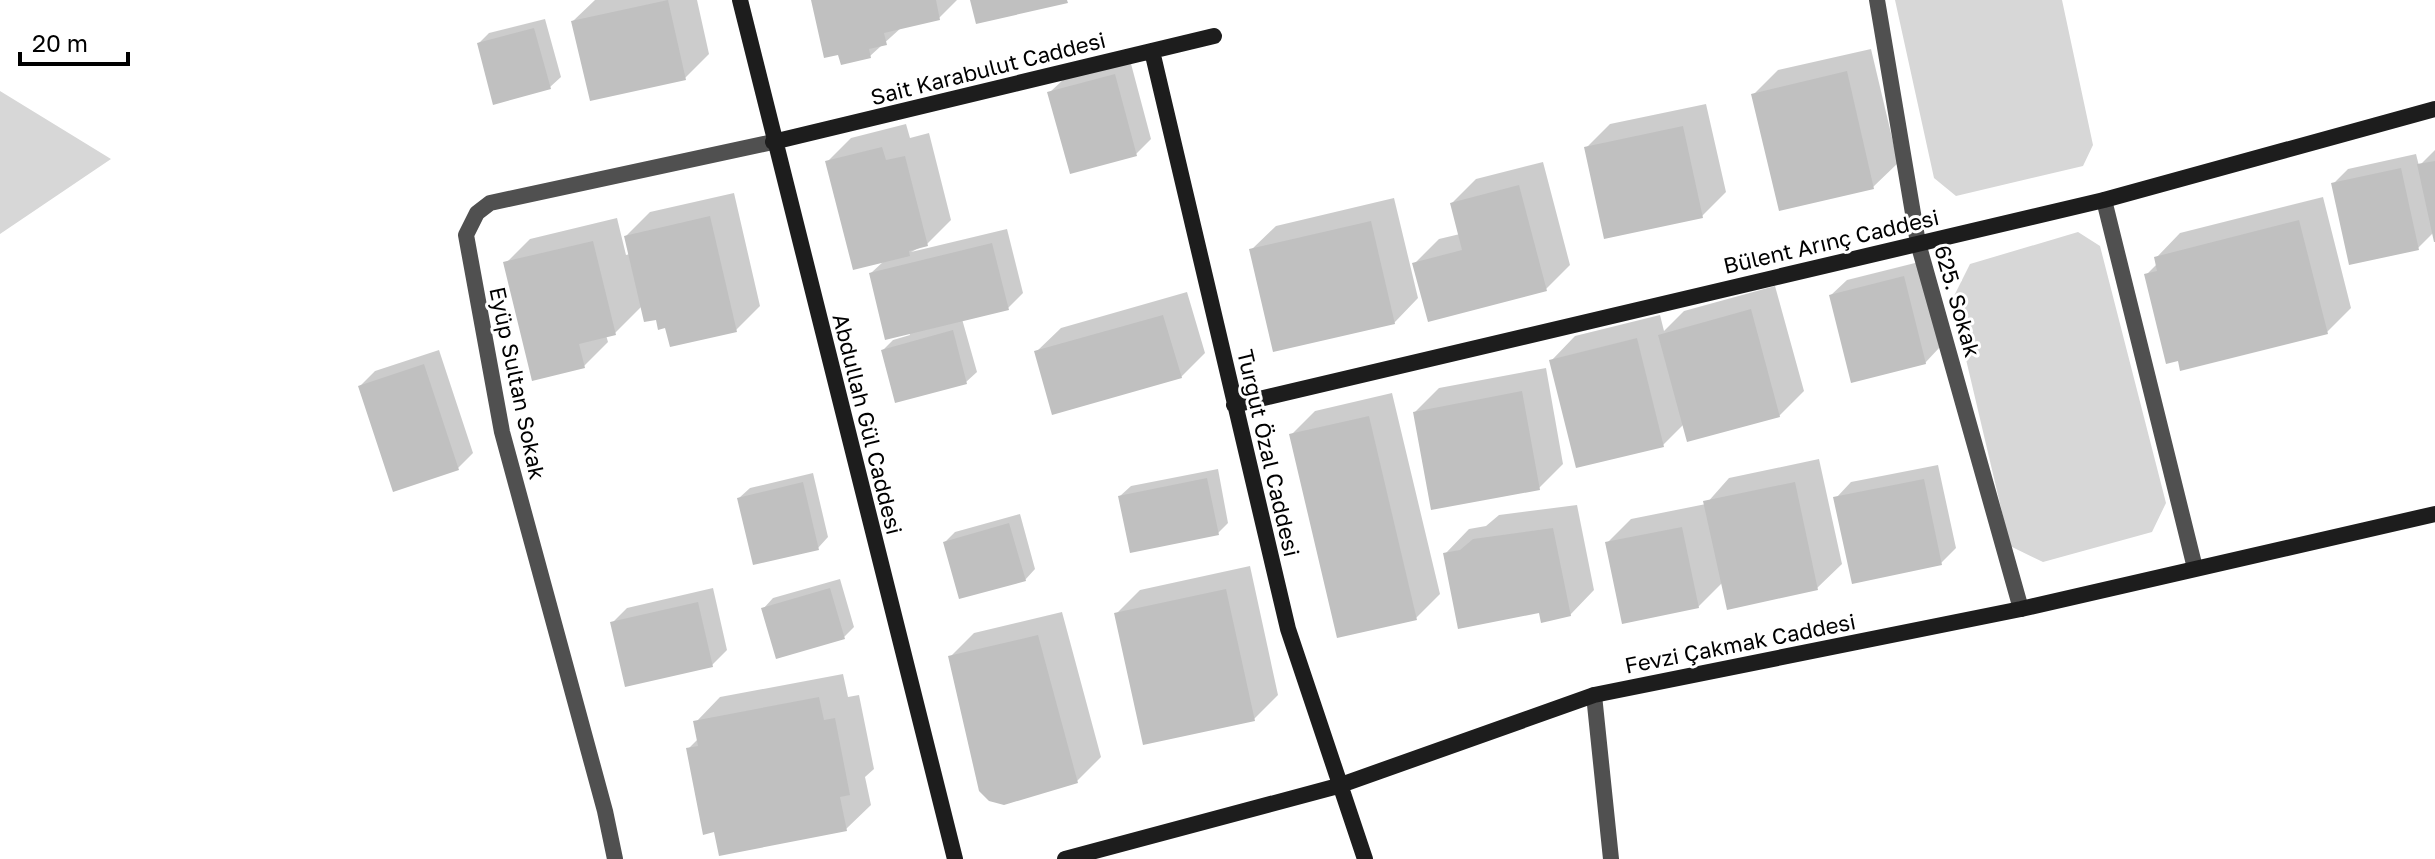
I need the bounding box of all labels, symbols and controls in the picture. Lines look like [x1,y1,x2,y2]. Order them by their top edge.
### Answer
scale bar [20,16,128,66]
street label: Sait Karabulut Caddesi [868,26,1108,110]
text: 20 m [32,28,88,57]
street label: Bülent Arınç Caddesi [1721,203,1941,279]
street label: 625. Sokak [1929,242,1987,360]
street label: Eyüp Sultan Sokak [484,284,552,482]
street label: Abdullah Gül Caddesi [827,311,909,537]
street label: Turgut Özal Caddesi [1232,347,1306,559]
street label: Fevzi Çakmak Caddesi [1622,607,1858,679]

